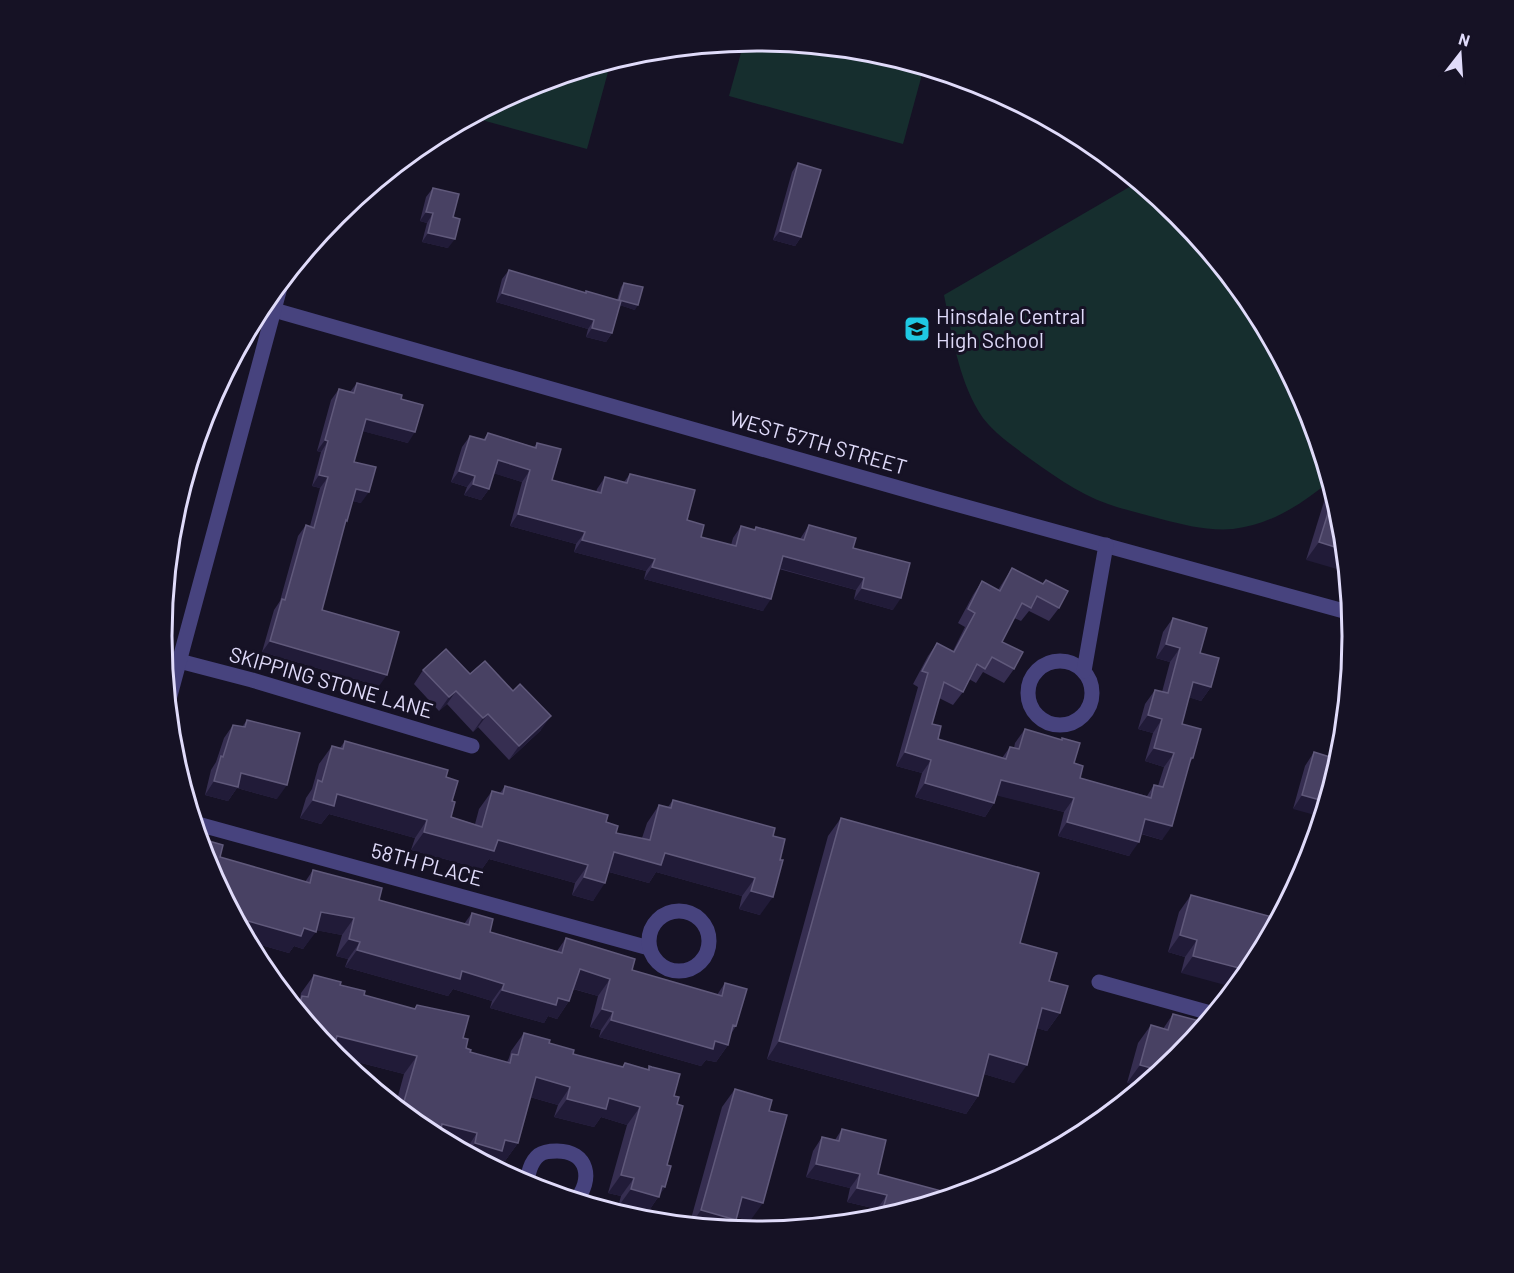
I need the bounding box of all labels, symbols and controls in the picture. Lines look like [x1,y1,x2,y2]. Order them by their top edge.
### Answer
north arrow [1430,24,1490,84]
text: N [1457,29,1472,50]
place label: Hinsdale Central High School [936,303,1085,352]
school or university icon: Hinsdale Central High School [902,314,932,344]
street label: WEST 57TH STREET [727,404,910,479]
street label: SKIPPING STONE LANE [227,640,436,723]
street label: 58TH PLACE [369,837,486,890]

